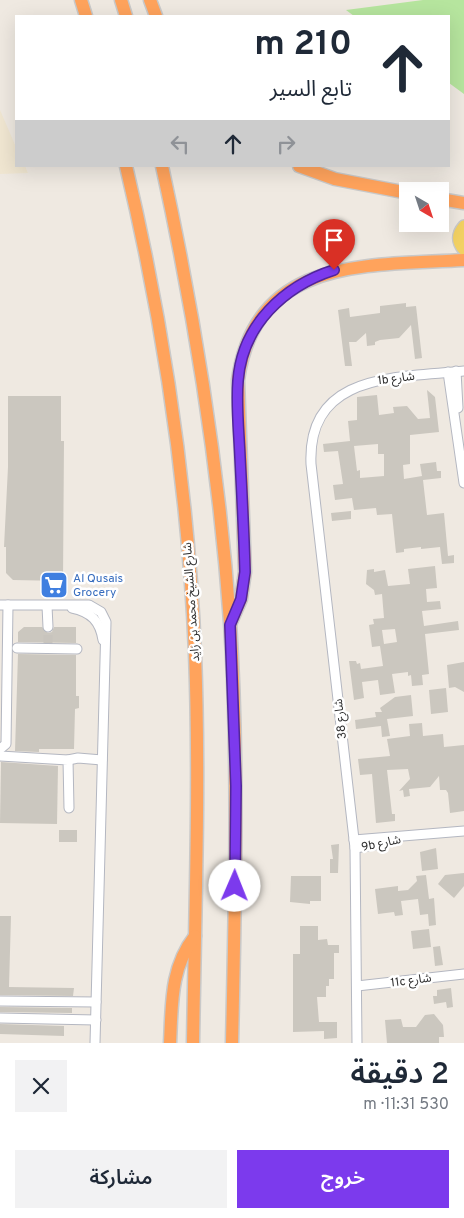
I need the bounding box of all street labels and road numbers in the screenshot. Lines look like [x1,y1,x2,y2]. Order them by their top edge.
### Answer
street label: 1b شارع [377,369,416,389]
street label: شارع الشيخ محمد بن زايد [180,542,204,662]
street label: شارع 38 [331,698,351,740]
street label: 9b شارع [360,832,402,856]
street label: 11c شارع [390,971,433,991]

